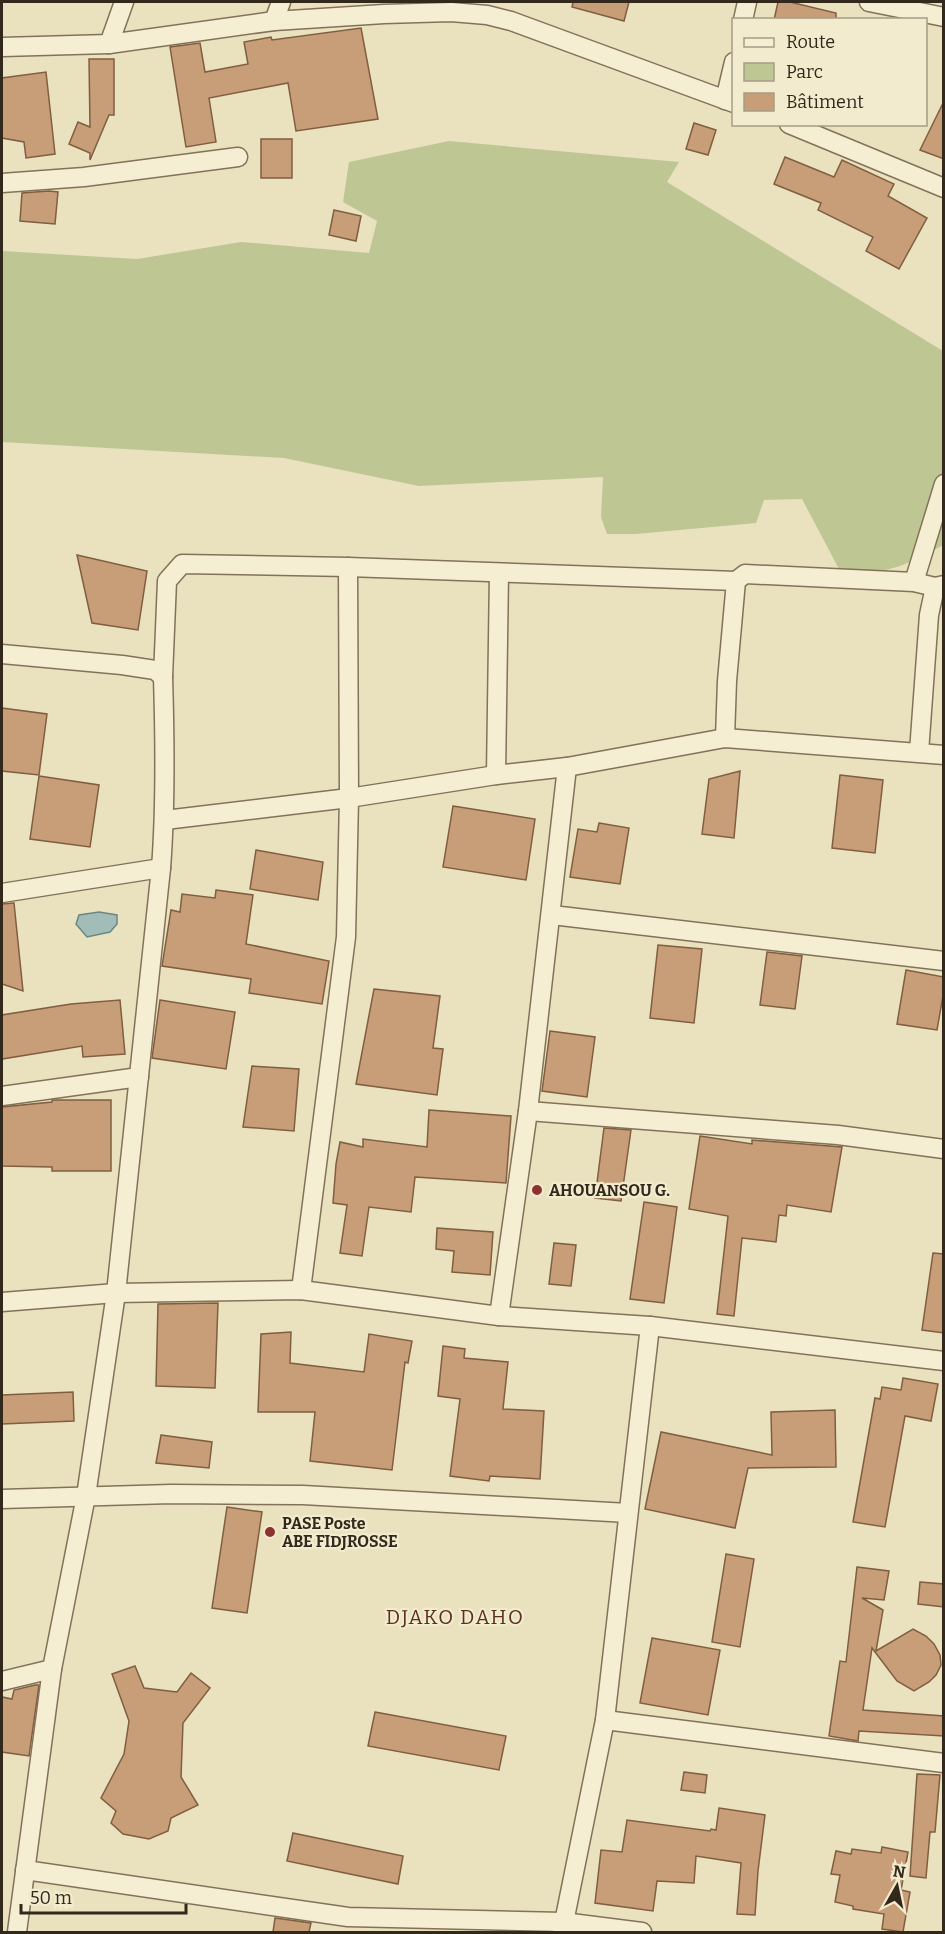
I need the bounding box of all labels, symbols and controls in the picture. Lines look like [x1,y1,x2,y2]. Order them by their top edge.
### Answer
legend [732,18,927,126]
text: Route [786,31,835,53]
text: Parc [786,61,823,83]
text: Bâtiment [786,91,864,113]
place label: AHOUANSOU G. [549,1181,670,1200]
marker: AHOUANSOU G. [530,1183,544,1197]
place label: PASE Poste ABE FIDJROSSE [282,1514,398,1551]
marker: PASE Poste ABE FIDJROSSE [263,1525,277,1539]
district label: DJAKO DAHO [386,1605,524,1629]
north arrow [867,1856,927,1916]
text: N [892,1861,907,1882]
scale bar [21,1877,186,1915]
text: 50 m [30,1887,72,1909]

